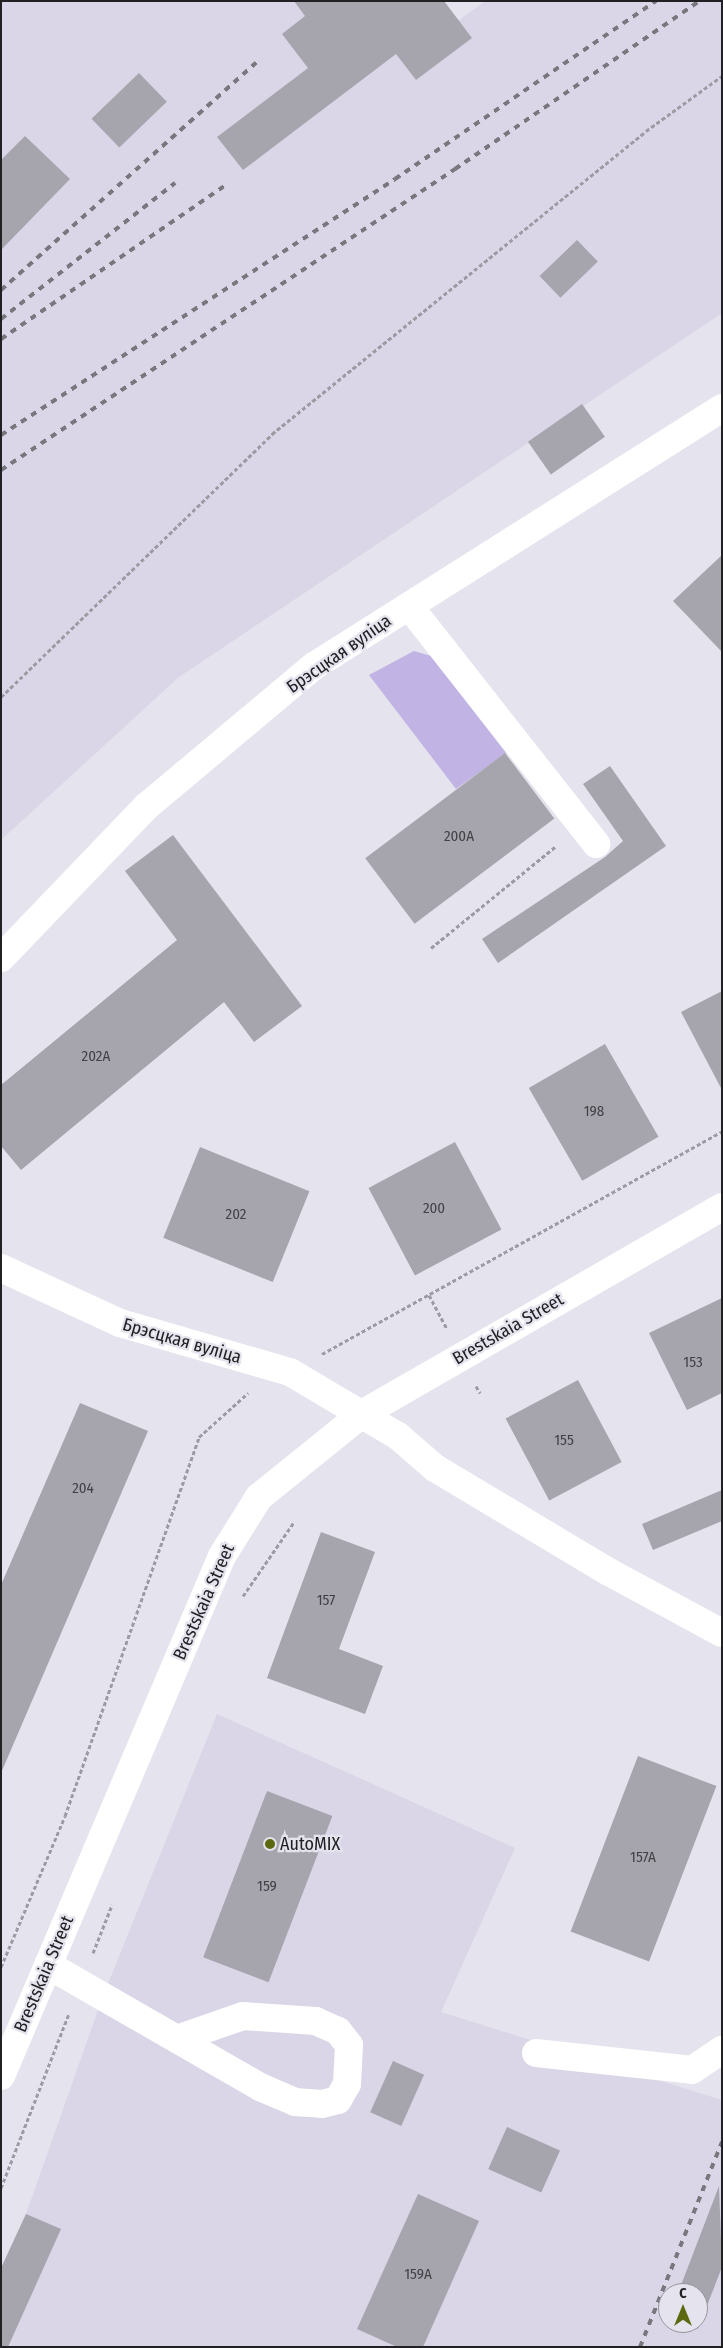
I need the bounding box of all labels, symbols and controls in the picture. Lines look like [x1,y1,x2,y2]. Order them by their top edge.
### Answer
street label: Брэсцкая вуліца [283,610,395,698]
house number: 200А [444,828,474,846]
house number: 202А [82,1048,110,1066]
house number: 198 [584,1103,604,1121]
house number: 200 [423,1200,445,1218]
house number: 202 [226,1206,246,1224]
street label: Brestskaia Street [449,1289,567,1369]
street label: Брэсцкая вуліца [120,1314,244,1368]
house number: 153 [683,1354,703,1372]
house number: 155 [554,1432,574,1450]
house number: 204 [72,1480,94,1498]
street label: Brestskaia Street [169,1541,239,1663]
house number: 157 [317,1592,335,1610]
place label: AutoMIX [280,1833,340,1855]
marker: AutoMIX [264,1838,276,1850]
house number: 157А [630,1849,656,1867]
house number: 159 [257,1878,277,1896]
street label: Brestskaia Street [10,1912,78,2036]
house number: 159А [404,2266,432,2284]
north arrow [658,2283,708,2333]
text: С [679,2285,687,2302]

